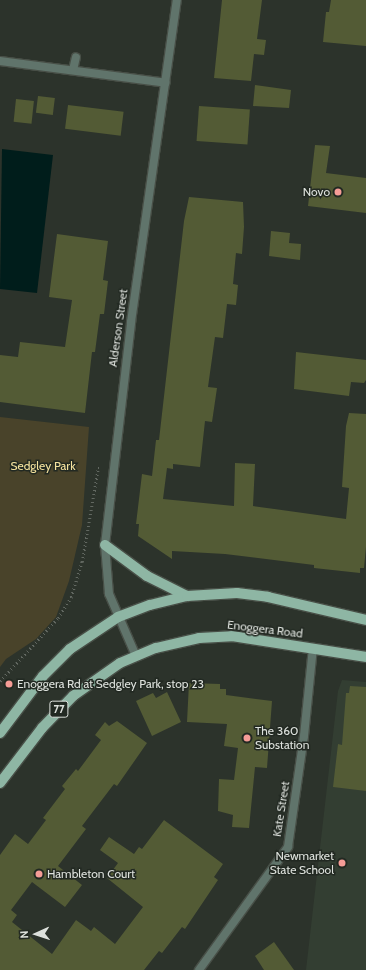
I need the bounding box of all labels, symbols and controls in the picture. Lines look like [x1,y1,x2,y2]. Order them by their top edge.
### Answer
place label: Novo [303,185,330,199]
marker: Novo [333,187,343,197]
street label: Alderson Street [105,288,131,368]
park label: Sedgley Park [10,459,76,473]
street label: Enoggera Road [226,617,304,641]
place label: Enoggera Rd at Sedgley Park, stop 23 [17,677,204,691]
marker: Enoggera Rd at Sedgley Park, stop 23 [4,679,14,689]
road number: 77 [49,700,69,718]
place label: The 360 Substation [255,724,309,752]
marker: The 360 Substation [242,733,252,743]
street label: Kate Street [269,780,293,838]
place label: Newmarket State School [270,849,334,877]
marker: Newmarket State School [337,858,347,868]
place label: Hambleton Court [47,867,135,881]
marker: Hambleton Court [34,869,44,879]
north arrow [16,914,56,954]
text: N [17,930,31,939]

